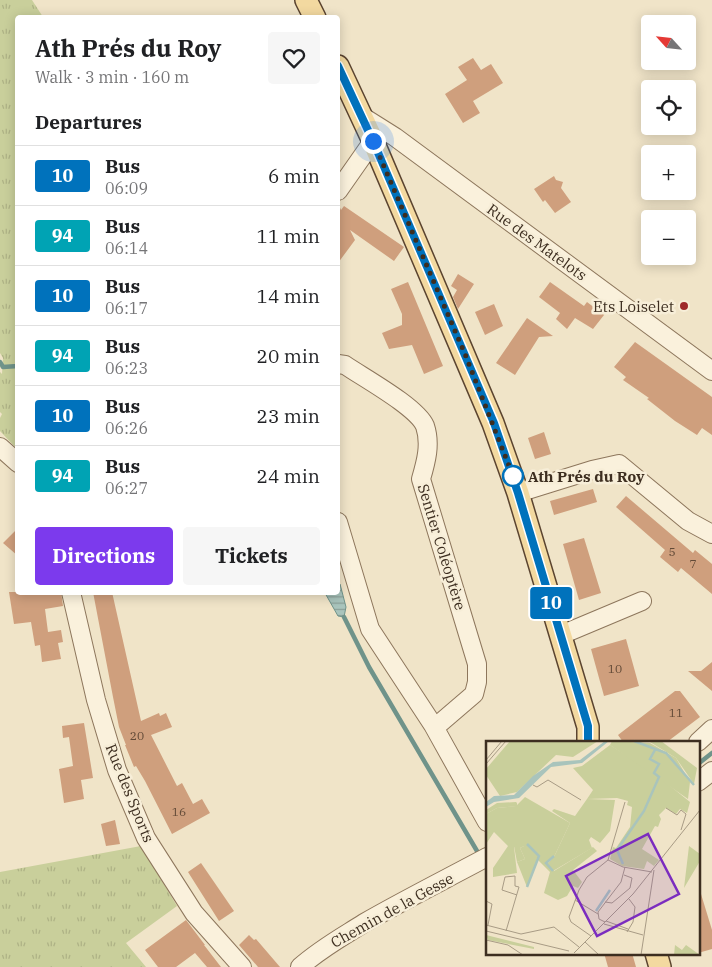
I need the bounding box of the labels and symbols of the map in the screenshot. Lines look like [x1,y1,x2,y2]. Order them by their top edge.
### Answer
north arrow [641,15,696,70]
your location [361,129,386,154]
street label: Rue des Matelots [483,199,591,285]
place label: Ets Loiselet [593,297,674,316]
marker: Ets Loiselet [678,300,690,312]
marker: Ath Prés du Roy [502,465,524,487]
place label: Ath Prés du Roy [528,467,645,486]
street label: Sentier Coléoptère [414,482,470,612]
house number: 5 [668,544,676,559]
house number: 7 [689,556,697,571]
line badge: 10 [528,587,574,619]
house number: 10 [608,661,622,676]
house number: 11 [669,705,683,720]
house number: 20 [130,728,144,743]
street label: Rue des Sports [102,741,158,845]
inset map [486,741,700,954]
house number: 16 [172,804,186,819]
street label: Chemin de la Gesse [327,868,457,952]

